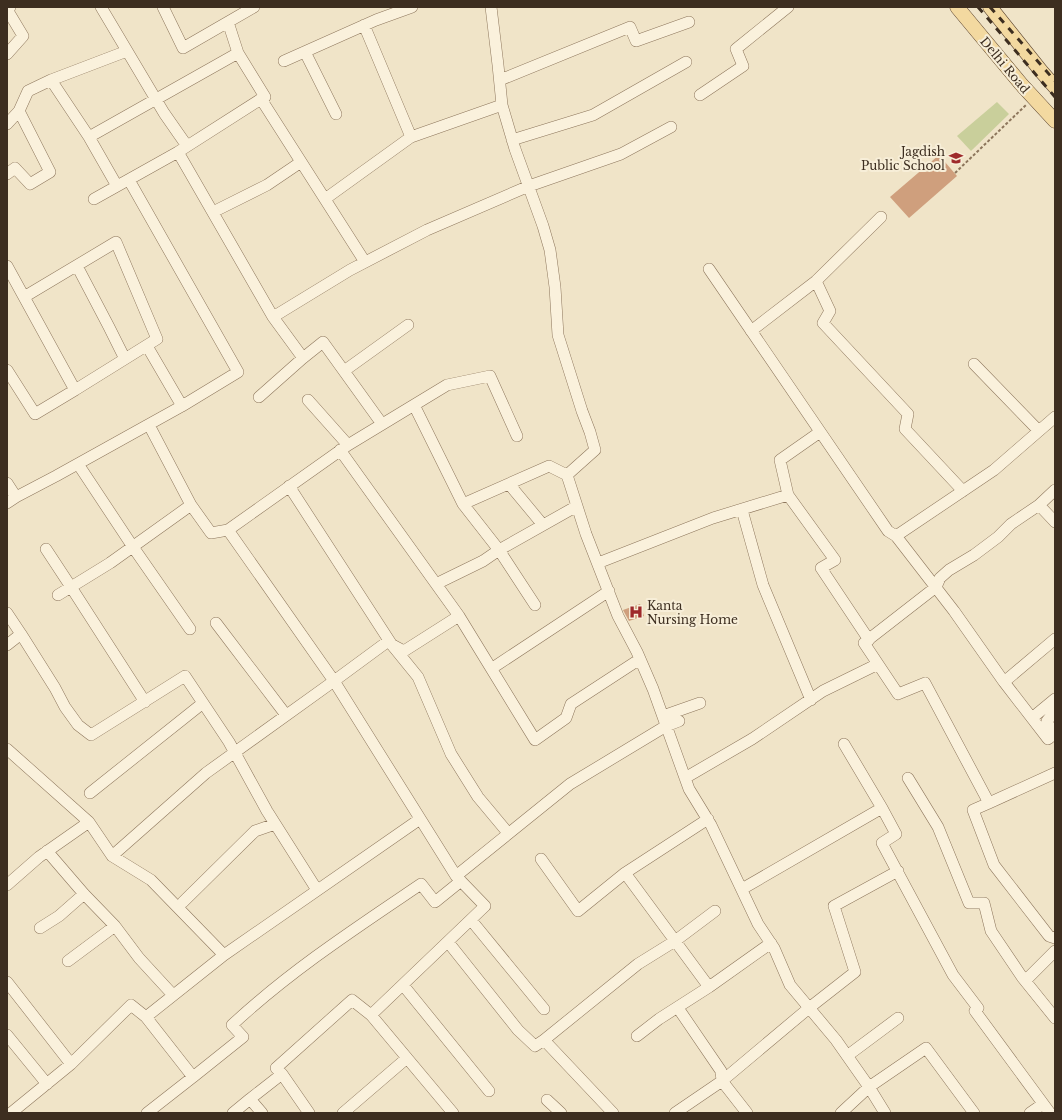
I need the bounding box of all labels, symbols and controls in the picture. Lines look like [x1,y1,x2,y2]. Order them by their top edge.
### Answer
street label: Delhi Road [977,34,1033,96]
place label: Jagdish Public School [861,144,945,173]
school or university icon: Jagdish Public School [948,150,964,166]
place label: Kanta Nursing Home [647,598,738,627]
hospital icon: Kanta Nursing Home [628,604,644,620]

